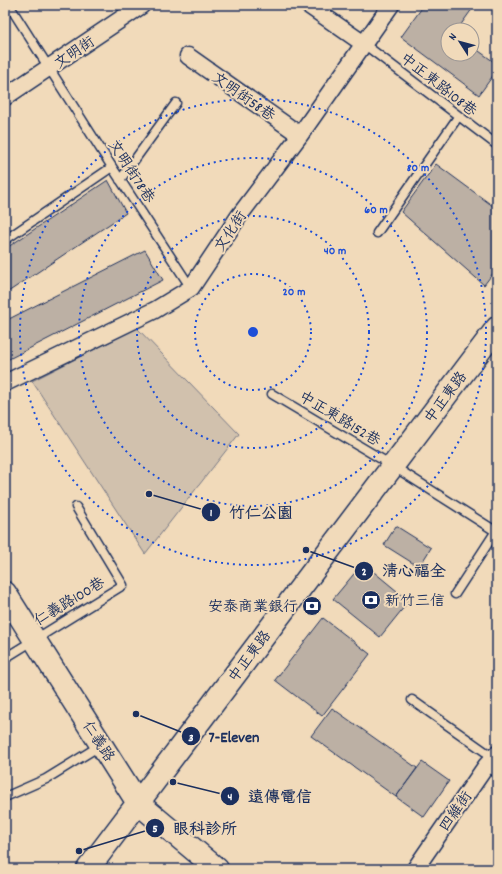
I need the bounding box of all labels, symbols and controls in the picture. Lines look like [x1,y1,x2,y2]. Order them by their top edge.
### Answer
north arrow [440,22,480,62]
text: N [445,30,462,44]
street label: 文明街 [50,32,100,75]
street label: 中正東路108巷 [395,48,481,123]
street label: 文明街58巷 [207,68,279,128]
street label: 文明街78巷 [102,136,159,208]
text: 80 m [407,160,429,177]
text: 60 m [364,202,388,219]
street label: 文化街 [210,207,253,257]
text: 40 m [324,243,346,260]
text: 20 m [283,284,305,301]
centre of rings [246,325,260,339]
street label: 中正東路 [420,368,473,429]
street label: 中正東路152巷 [294,387,384,453]
callout: 竹仁公園 [201,498,301,526]
text: 竹仁公園 [229,503,293,526]
text: 1 [210,505,213,522]
callout: 清心福全 [354,557,454,585]
text: 清心福全 [382,561,446,584]
text: 2 [361,564,367,581]
street label: 仁義路100巷 [30,573,110,633]
bank icon: 新竹三信 [360,589,382,611]
place label: 新竹三信 [385,591,445,613]
bank icon: 安泰商業銀行 [301,595,323,617]
place label: 安泰商業銀行 [208,597,298,619]
street label: 中正東路 [224,627,277,688]
street label: 仁義路 [76,717,119,767]
callout: 7-Eleven [181,722,267,750]
text: 7-Eleven [209,727,259,750]
text: 3 [188,730,194,747]
callout: 遠傳電信 [220,782,320,810]
text: 遠傳電信 [248,787,312,810]
street label: 四維街 [435,787,479,837]
text: 4 [228,789,233,806]
callout: 眼科診所 [145,814,245,842]
text: 眼科診所 [173,819,237,842]
text: 5 [152,821,158,838]

